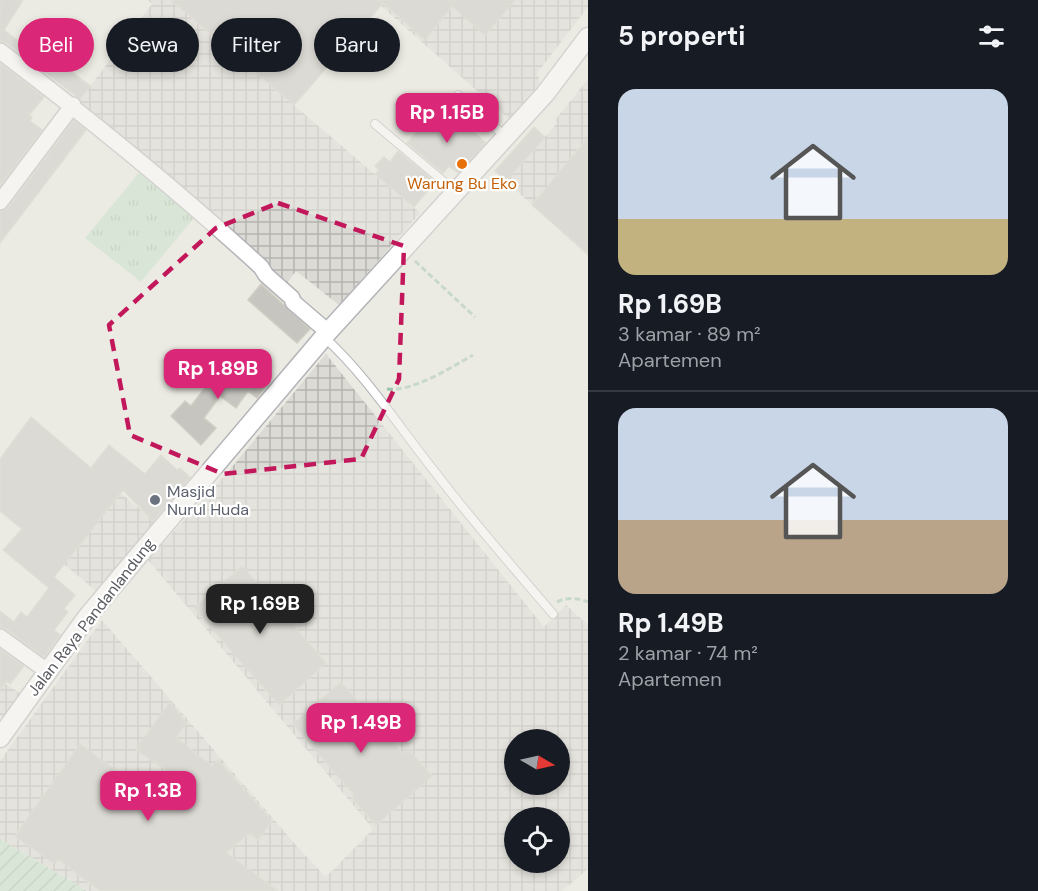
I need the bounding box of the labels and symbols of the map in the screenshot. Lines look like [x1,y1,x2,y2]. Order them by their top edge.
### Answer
pin: Rp 1.15B [385,93,509,144]
marker: Warung Bu Eko [455,157,469,171]
place label: Warung Bu Eko [407,173,517,194]
pin: Rp 1.89B [156,349,280,400]
place label: Masjid Nurul Huda [167,481,249,520]
marker: Masjid Nurul Huda [148,493,162,507]
street label: Jalan Raya Pandanlandung [23,534,159,700]
pin: Rp 1.69B [198,584,322,635]
pin: Rp 1.49B [299,703,423,754]
north arrow [504,729,570,795]
pin: Rp 1.3B [93,771,203,822]

